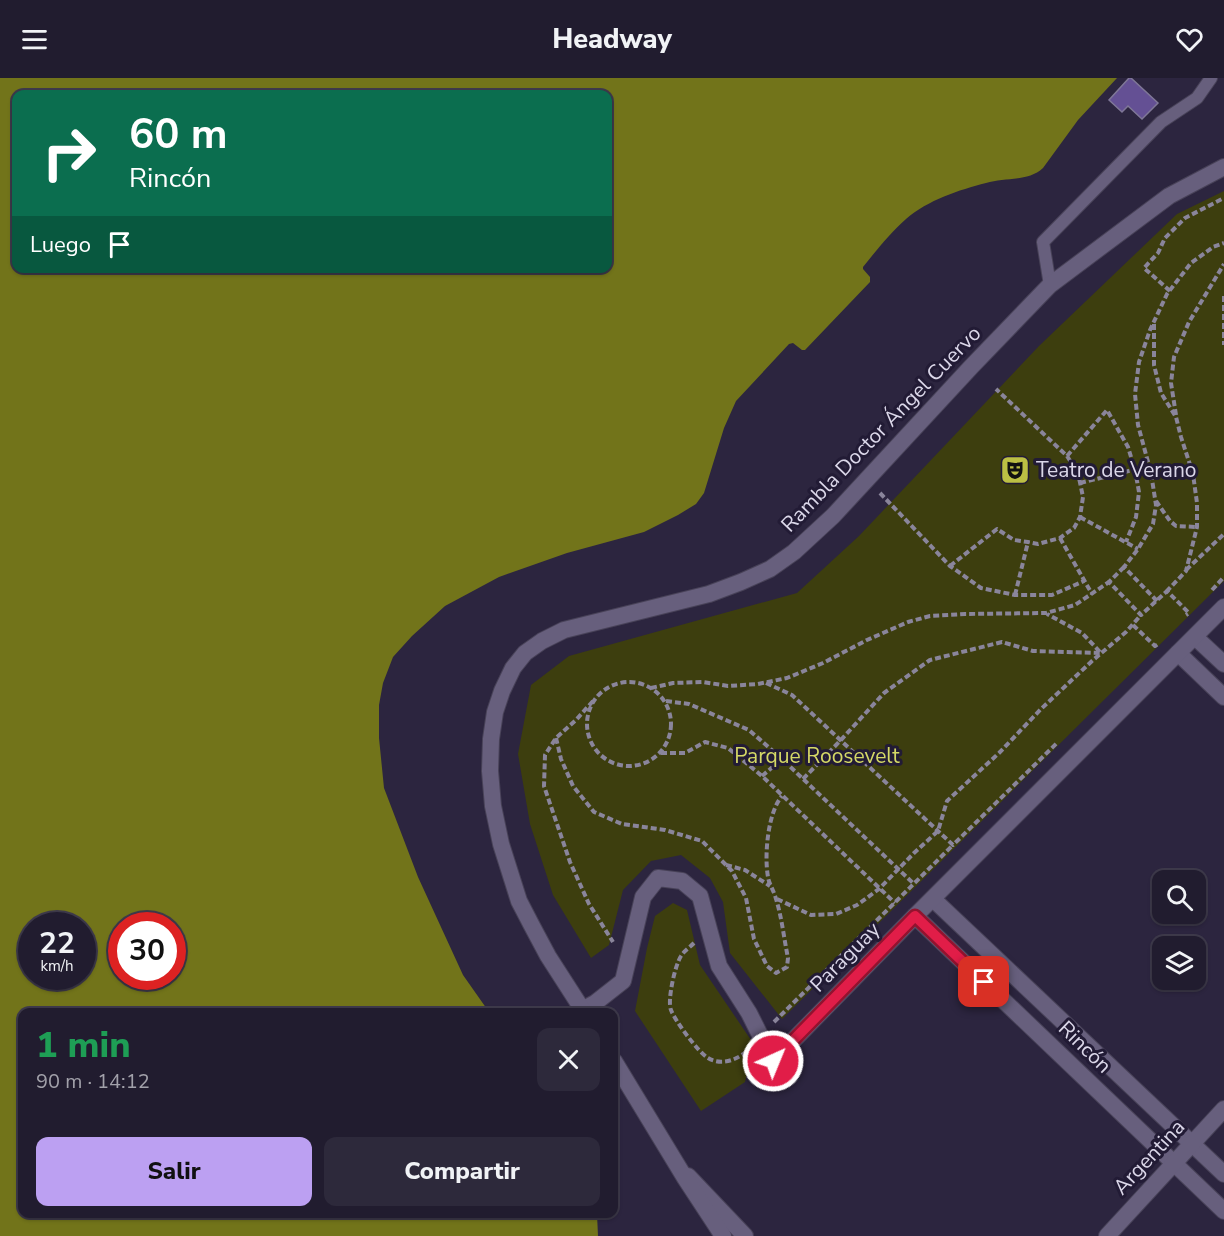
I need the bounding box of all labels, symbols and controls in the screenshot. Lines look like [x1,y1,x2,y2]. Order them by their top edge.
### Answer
text: Headway [552,21,672,58]
icon: menu [18,23,51,56]
icon: heart [1173,23,1206,56]
text: 60 m [129,106,228,163]
icon: right [30,114,108,192]
text: Rincón [129,160,211,197]
icon: arrive [103,228,136,261]
text: Luego [30,230,91,260]
street label: Rambla Doctor Ángel Cuervo [775,320,987,538]
theatre icon: Teatro de Verano [999,454,1031,486]
place label: Teatro de Verano [1036,456,1197,484]
park label: Parque Roosevelt [734,742,900,770]
map controls [1152,870,1206,990]
button: search [1152,870,1206,924]
speed limit sign: 30 [108,912,186,990]
street label: Paraguay [804,916,886,998]
text: 22 [39,923,75,964]
button: layers [1152,936,1206,990]
text: km/h [40,956,74,976]
pin [958,956,1009,1007]
icon: arrive [967,965,1000,998]
street label: Rincón [1052,1015,1118,1079]
text: 1 min [36,1021,131,1070]
button: close [537,1028,600,1091]
position arrow [741,1029,805,1093]
text: 90 m · 14:12 [36,1068,150,1095]
street label: Argentina [1107,1113,1191,1201]
button: Salir [36,1137,312,1206]
button: Compartir [324,1137,600,1206]

